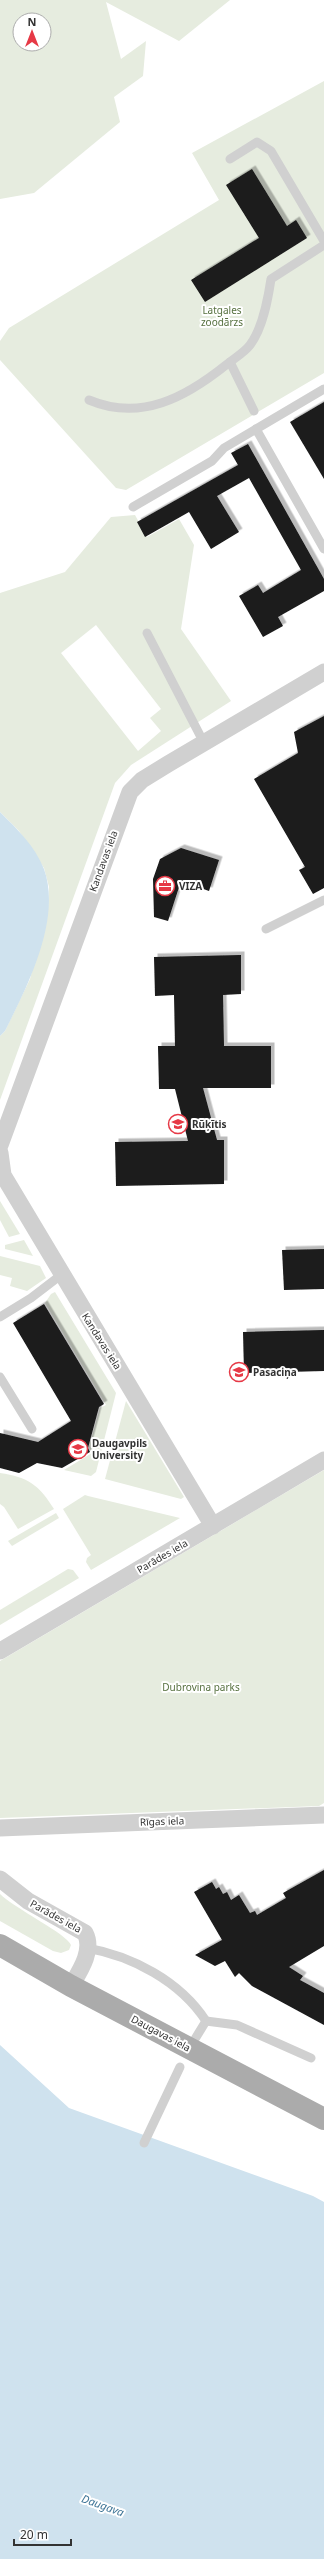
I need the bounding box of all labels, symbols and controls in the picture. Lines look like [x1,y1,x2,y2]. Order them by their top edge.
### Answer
north arrow [12,12,52,52]
text: N [28,14,36,29]
park label: Latgales zoodārzs [201,303,243,329]
street label: Kandavas iela [85,828,121,894]
office icon: VIZA [154,875,176,897]
place label: VIZA [179,879,202,893]
school or university icon: Rūķītis [167,1113,189,1135]
place label: Rūķītis [192,1117,227,1131]
street label: Kandavas iela [79,1310,125,1372]
school or university icon: Pasaciņa [228,1361,250,1383]
place label: Pasaciņa [253,1365,297,1379]
place label: Daugavpils University [92,1436,147,1462]
school or university icon: Daugavpils University [67,1438,89,1460]
street label: Parādes iela [134,1536,190,1576]
park label: Dubrovina parks [162,1680,240,1694]
street label: Rīgas iela [140,1813,184,1829]
street label: Parādes iela [28,1896,84,1936]
street label: Daugavas iela [129,2011,193,2055]
water label: Daugava [80,2490,127,2520]
scale bar [14,2521,71,2547]
text: 20 m [20,2526,48,2543]

